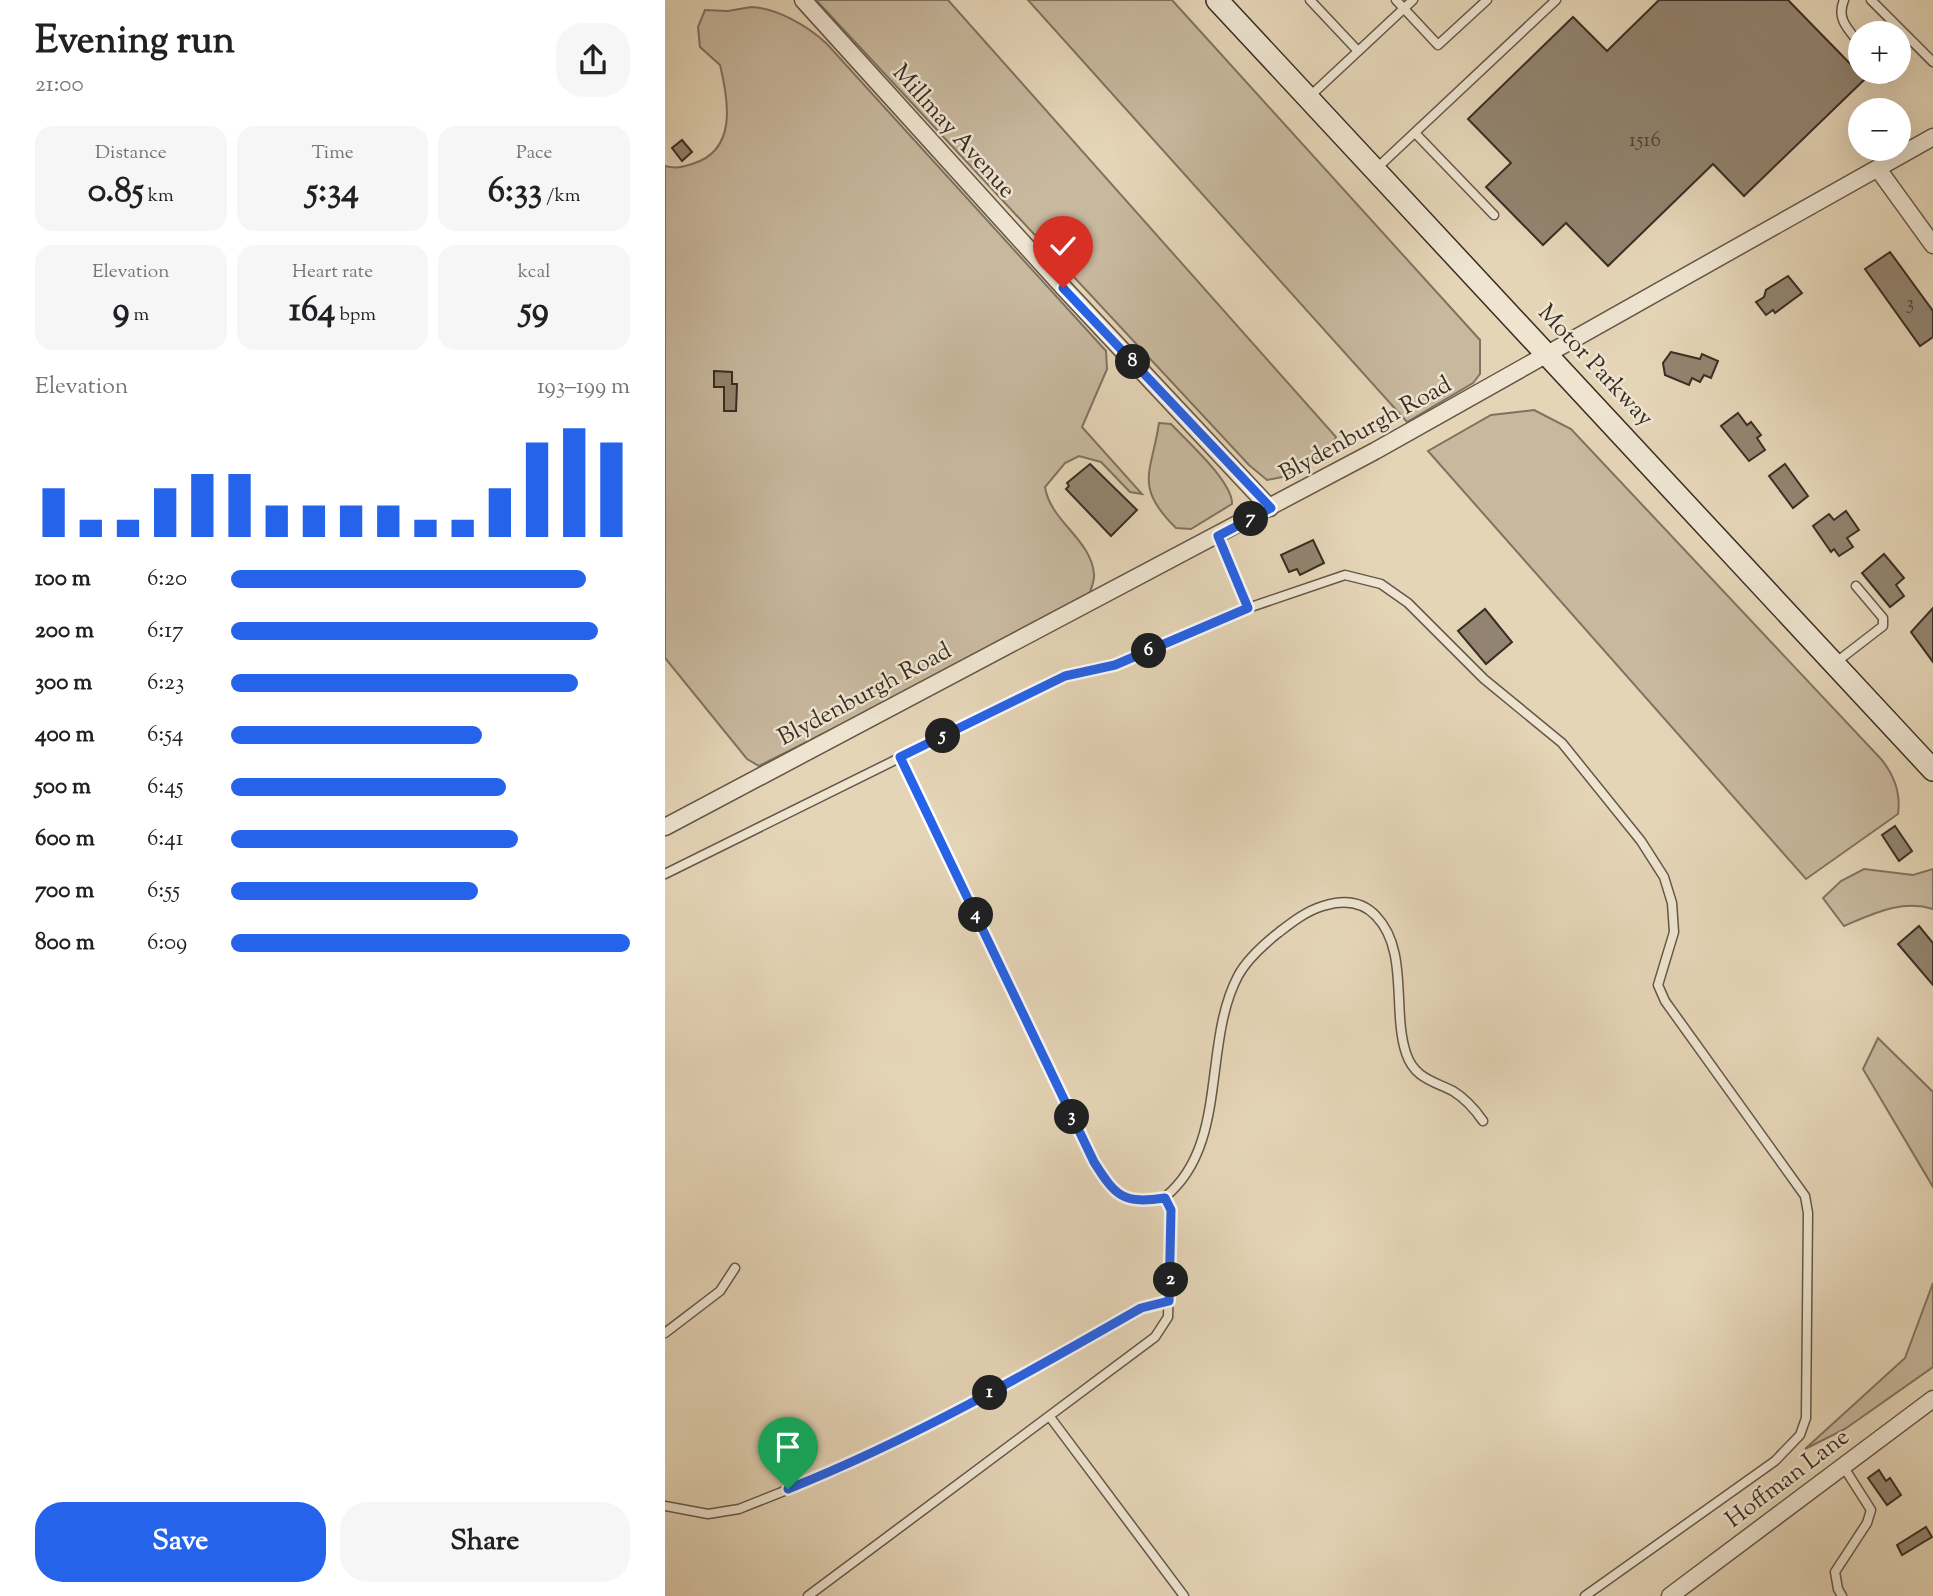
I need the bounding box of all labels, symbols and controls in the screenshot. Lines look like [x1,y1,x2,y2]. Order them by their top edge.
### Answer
text: Evening run [35,16,235,70]
map controls [1848,21,1911,161]
button: + [1848,21,1911,84]
button: share [556,23,630,97]
street label: Millmay Avenue [883,57,1023,207]
text: 21:00 [35,69,84,102]
button: − [1848,98,1911,161]
house number: 1516 [1629,126,1661,156]
text: Distance [95,140,167,167]
text: Time [311,140,354,167]
text: Pace [516,140,552,167]
text: 0.85 [88,167,144,218]
text: 5:34 [306,167,359,218]
text: 6:33 [488,167,542,218]
text: km [144,183,174,210]
text: /km [542,183,581,210]
pin [1033,216,1093,288]
icon: check [1044,227,1082,265]
text: Elevation [92,259,169,286]
text: Heart rate [292,259,373,286]
text: kcal [518,259,550,286]
text: 9 [112,286,129,337]
text: 164 [289,286,335,337]
text: 59 [520,286,549,337]
house number: 3 [1906,289,1914,319]
street label: Motor Parkway [1529,297,1661,435]
text: m [129,302,149,329]
text: bpm [335,302,376,329]
pin: 8 [1115,344,1151,380]
text: 8 [1128,348,1137,375]
street label: Blydenburgh Road [1274,368,1459,491]
text: Elevation [35,371,128,404]
text: 193–199 m [537,371,630,404]
pin: 7 [1233,502,1269,536]
text: 7 [1246,505,1255,532]
text: 100 m [35,563,91,596]
text: 6:20 [147,563,187,596]
text: 200 m [35,615,94,648]
text: 6:17 [147,615,184,648]
pin: 6 [1131,634,1167,668]
street label: Blydenburgh Road [772,635,958,755]
text: 6 [1144,637,1153,664]
text: 300 m [35,667,92,700]
text: 6:23 [147,667,184,700]
pin: 5 [925,718,961,754]
text: 400 m [35,719,95,752]
text: 6:54 [147,719,184,752]
text: 5 [939,722,946,749]
text: 500 m [35,771,91,804]
text: 6:45 [147,771,184,804]
text: 600 m [35,823,95,856]
text: 6:41 [147,823,184,856]
text: 700 m [35,875,94,908]
text: 6:55 [147,875,180,908]
pin: 4 [959,898,993,932]
text: 4 [971,901,980,928]
text: 800 m [35,927,95,960]
text: 6:09 [147,927,187,960]
pin: 3 [1055,1100,1089,1134]
text: 3 [1068,1103,1075,1130]
pin: 2 [1154,1262,1189,1298]
text: 2 [1166,1266,1175,1293]
pin: 1 [973,1376,1007,1410]
text: 1 [986,1379,993,1406]
pin [758,1417,818,1489]
street label: Hoffman Lane [1719,1421,1857,1537]
icon: arrive [769,1428,807,1466]
button: Save [35,1502,326,1582]
button: Share [340,1502,630,1582]

